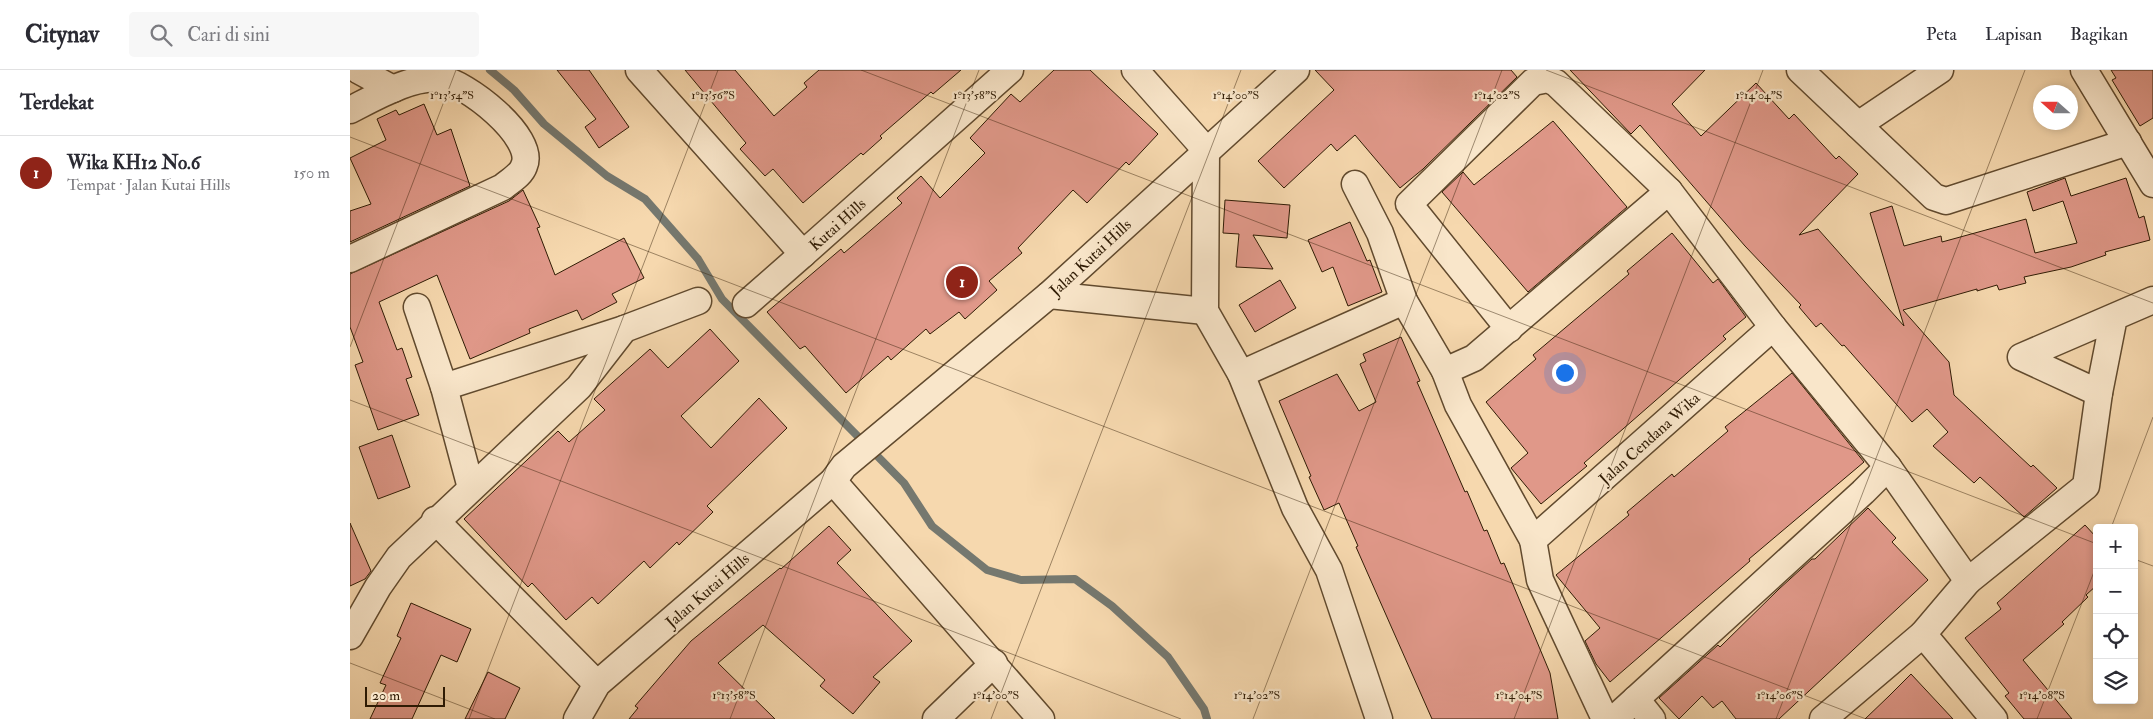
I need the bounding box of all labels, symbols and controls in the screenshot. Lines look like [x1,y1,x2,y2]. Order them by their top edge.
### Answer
search box [129,12,479,57]
text: Citynav [25,19,99,50]
icon: search [147,21,175,49]
text: Cari di sini [187,23,270,47]
text: Peta [1926,23,1957,46]
text: Lapisan [1985,23,2042,46]
text: Bagikan [2070,23,2128,46]
north arrow [2033,85,2078,130]
text: 1°13'54"S [430,88,474,103]
text: 1°13'56"S [691,88,735,103]
text: 1°13'58"S [953,88,997,103]
text: 1°14'00"S [1213,88,1259,103]
text: 1°14'02"S [1474,88,1520,103]
text: 1°14'04"S [1736,88,1782,103]
text: Terdekat [20,89,94,116]
text: Wika KH12 No.6 [67,151,200,175]
text: 1 [33,163,39,183]
text: 150 m [293,163,330,183]
text: Tempat · Jalan Kutai Hills [67,175,230,195]
street label: Kutai Hills [805,194,870,255]
street label: Jalan Kutai Hills [1045,215,1136,302]
pin: 1 [946,263,978,301]
your location [1552,360,1578,386]
street label: Jalan Cendana Wika [1594,388,1705,491]
map controls [2093,524,2138,704]
button: + [2093,524,2138,569]
street label: Jalan Kutai Hills [661,549,754,634]
button: − [2093,569,2138,614]
button: locate [2093,614,2138,659]
button: layers [2093,659,2138,704]
scale bar [365,684,445,707]
text: 20 m [372,687,400,704]
text: 1°13'58"S [712,688,756,703]
text: 1°14'00"S [973,688,1019,703]
text: 1°14'02"S [1234,688,1280,703]
text: 1°14'04"S [1496,688,1542,703]
text: 1°14'06"S [1757,688,1803,703]
text: 1°14'08"S [2019,688,2065,703]

